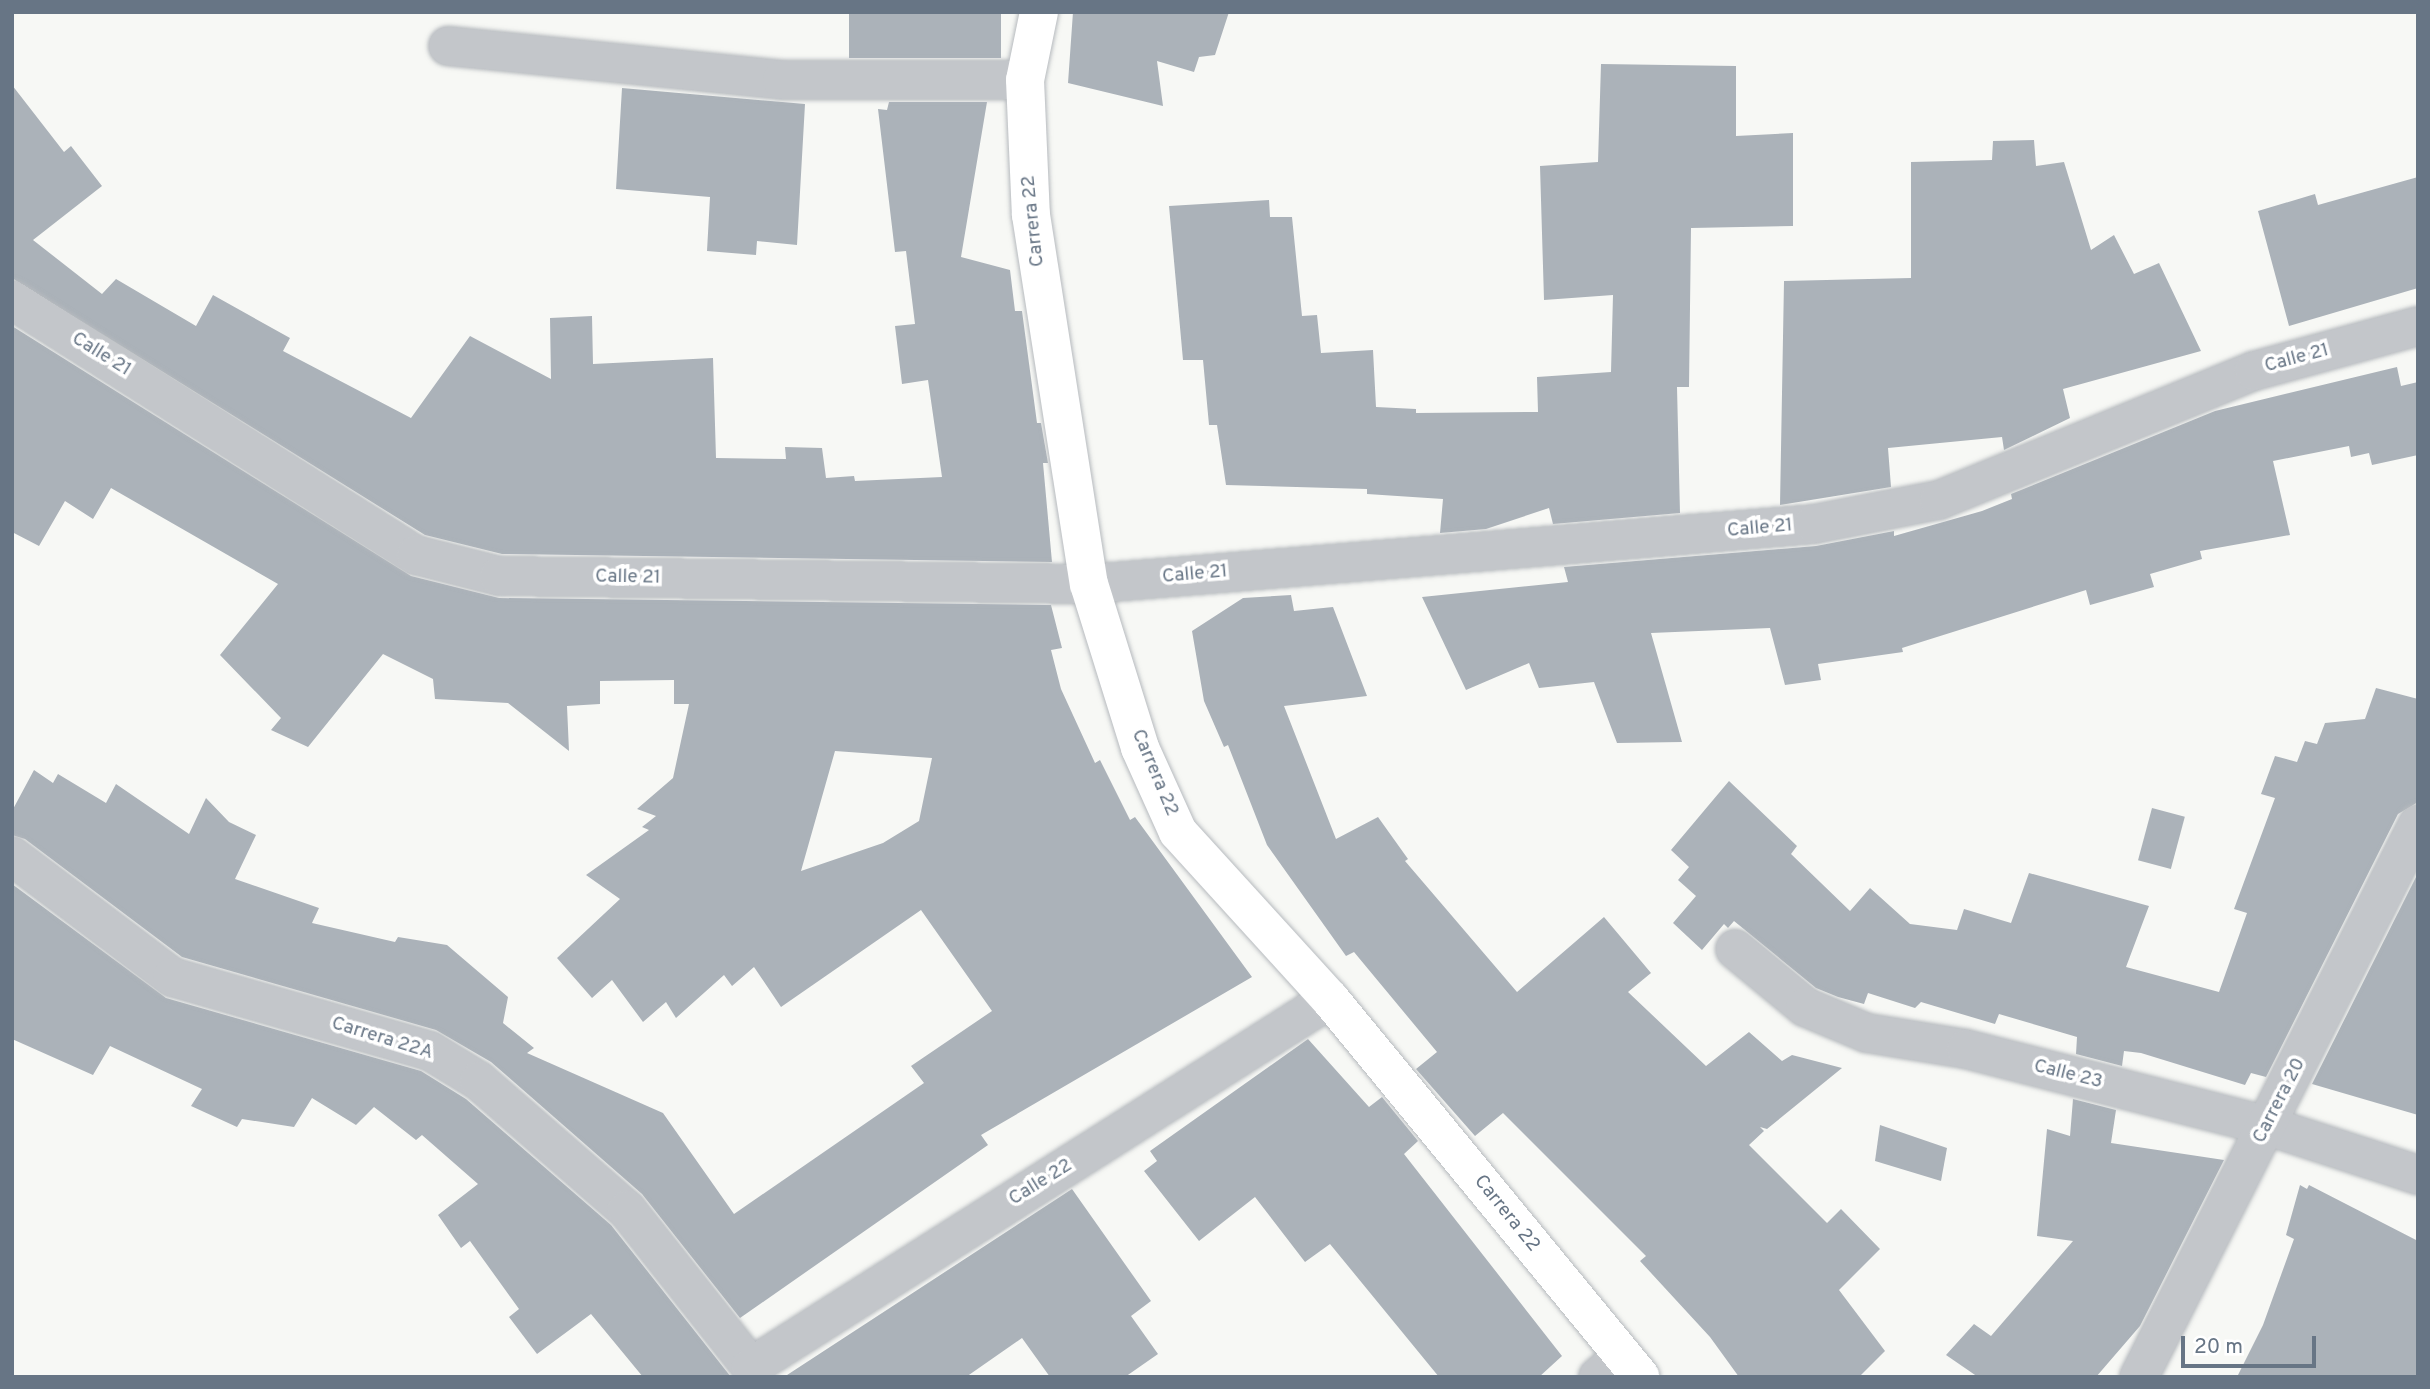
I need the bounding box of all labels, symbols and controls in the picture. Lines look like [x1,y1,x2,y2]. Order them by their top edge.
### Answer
street label: Carrera 22 [1018,174,1050,268]
street label: Calle 21 [67,328,135,382]
street label: Calle 21 [2262,339,2332,379]
street label: Calle 21 [1726,515,1794,543]
street label: Calle 21 [1161,561,1229,589]
street label: Calle 21 [595,566,661,590]
street label: Carrera 22 [1126,726,1182,820]
street label: Carrera 22A [329,1013,435,1065]
street label: Calle 23 [2031,1055,2105,1095]
street label: Carrera 20 [2249,1055,2311,1147]
street label: Calle 22 [1005,1155,1077,1211]
street label: Carrera 22 [1468,1171,1544,1257]
scale bar [2185,1322,2320,1366]
text: 20 m [2194,1334,2243,1361]

